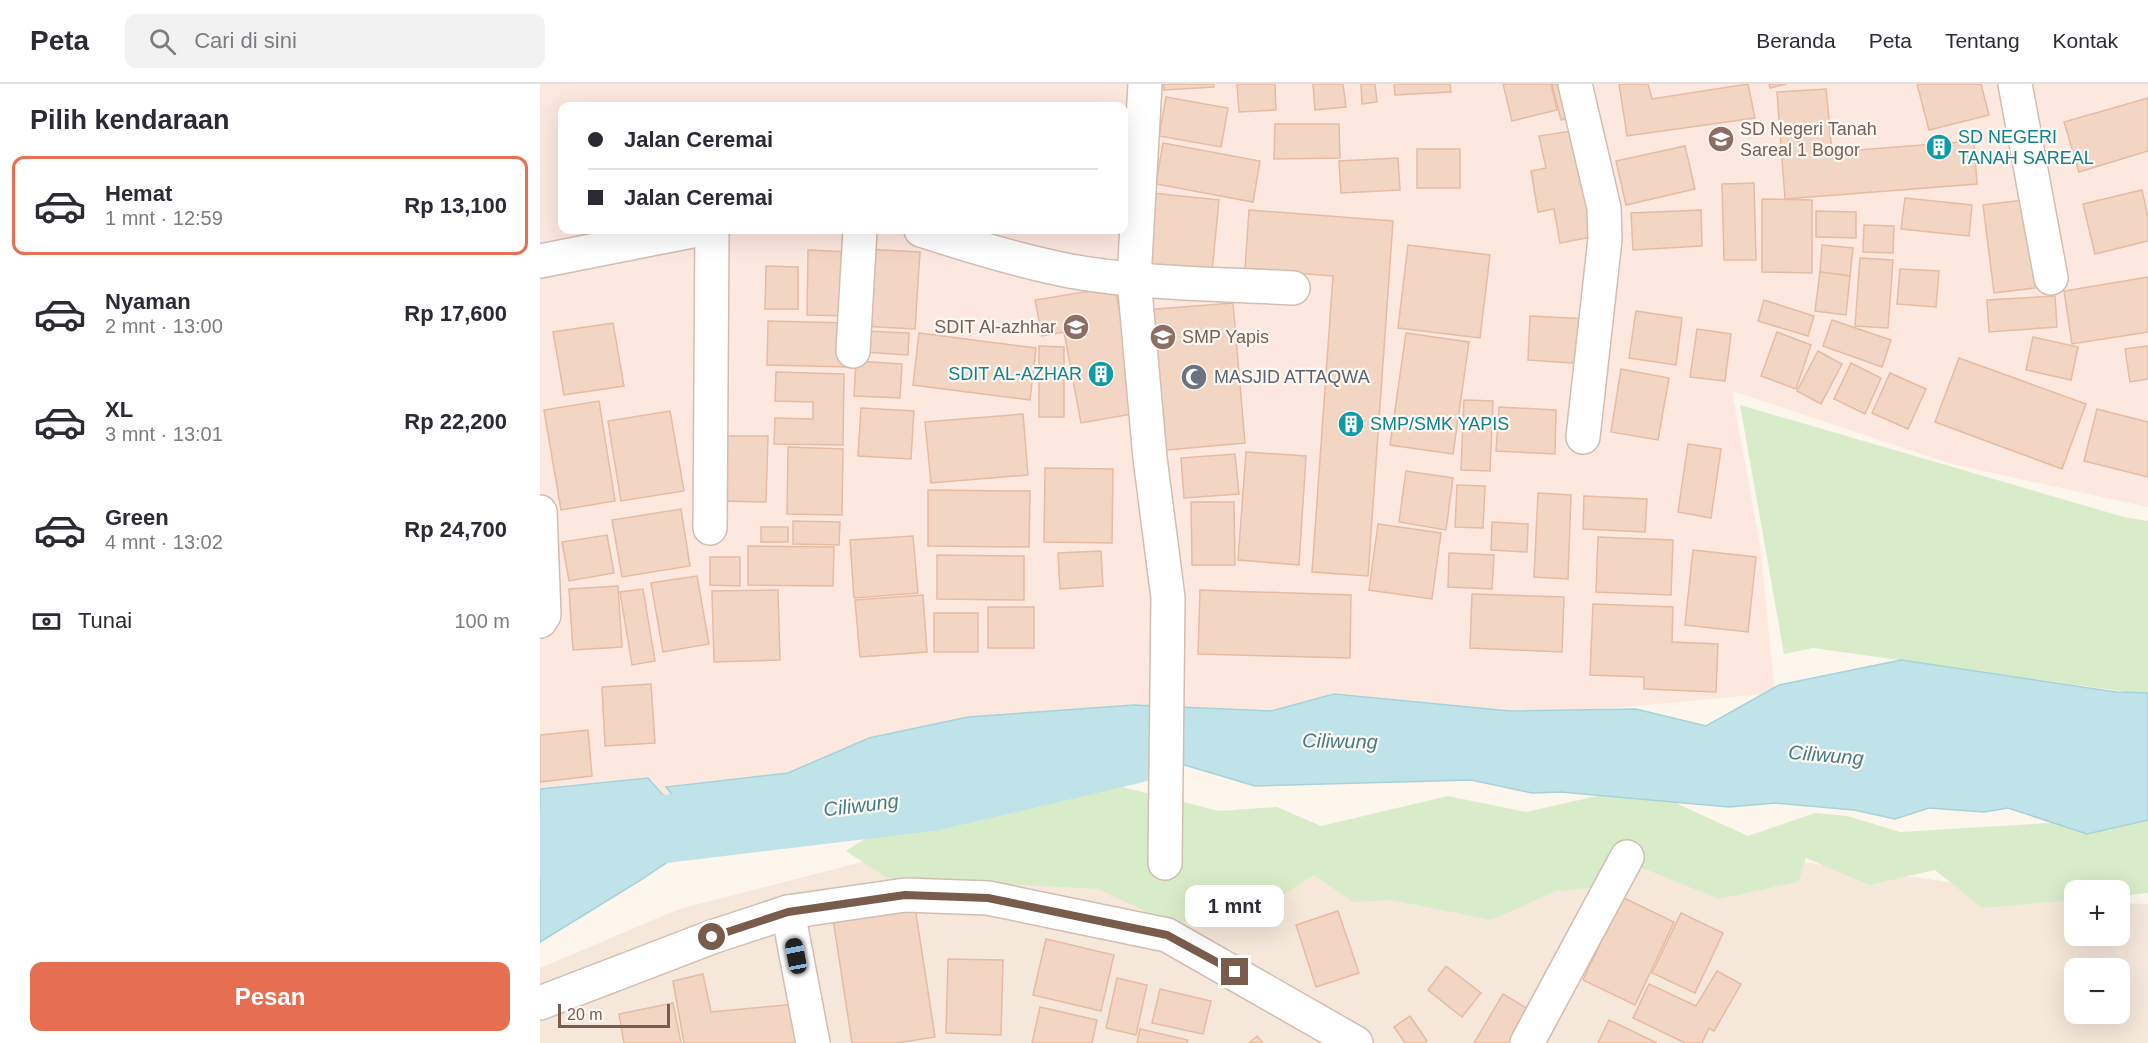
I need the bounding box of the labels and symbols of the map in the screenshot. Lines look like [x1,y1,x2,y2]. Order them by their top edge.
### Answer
place label: SD Negeri Tanah Sareal 1 Bogor [1740,119,1877,160]
school or university icon: SD Negeri Tanah Sareal 1 Bogor [1706,124,1736,154]
place label: SD NEGERI TANAH SAREAL [1958,127,2094,168]
building icon: SD NEGERI TANAH SAREAL [1924,132,1954,162]
school or university icon: SDIT Al-azhhar [1061,312,1091,342]
place label: SDIT Al-azhhar [934,317,1056,337]
school or university icon: SMP Yapis [1148,322,1178,352]
place label: SMP Yapis [1182,327,1269,347]
building icon: SDIT AL-AZHAR [1086,359,1116,389]
mosque icon: MASJID ATTAQWA [1179,362,1209,392]
place label: SDIT AL-AZHAR [948,364,1082,384]
place label: MASJID ATTAQWA [1214,367,1370,387]
building icon: SMP/SMK YAPIS [1336,409,1366,439]
place label: SMP/SMK YAPIS [1370,414,1509,434]
water label: Ciliwung [1302,729,1378,753]
water label: Ciliwung [1787,741,1865,769]
water label: Ciliwung [822,789,900,821]
callout: 1 mnt [1186,885,1284,927]
route start [698,923,725,950]
car [784,937,808,975]
route end [1221,958,1248,985]
scale bar [558,1001,670,1028]

